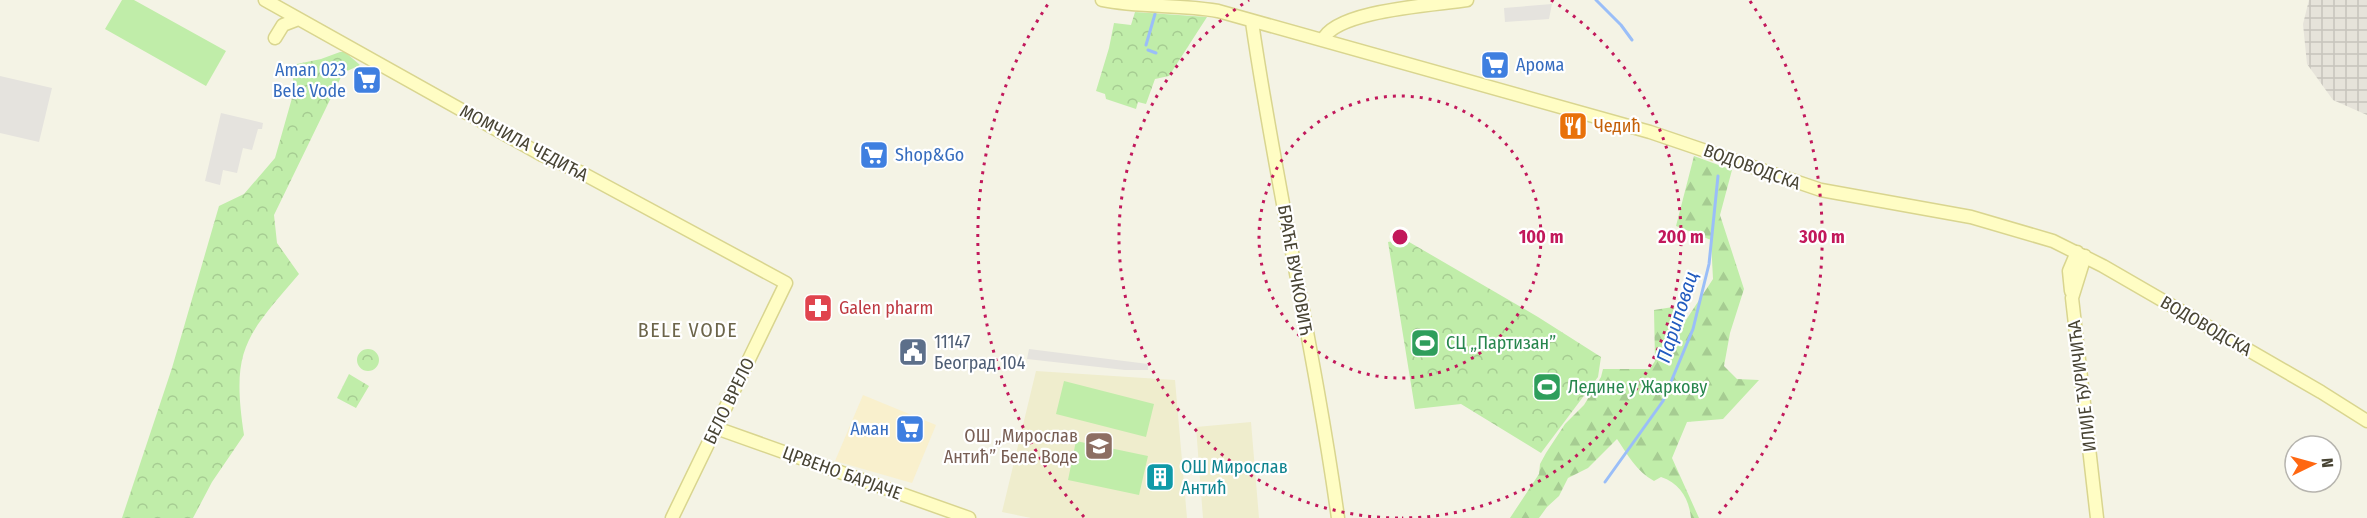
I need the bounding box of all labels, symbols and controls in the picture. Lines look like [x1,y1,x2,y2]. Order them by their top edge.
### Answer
supermarket icon: Арома [1479,49,1511,81]
place label: Арома [1516,54,1564,76]
place label: Aman 023 Bele Vode [273,59,346,102]
supermarket icon: Aman 023 Bele Vode [351,64,383,96]
street label: МОМЧИЛА ЧЕДИЋА [456,100,592,186]
restaurant icon: Чедић [1557,110,1589,142]
place label: Чедић [1594,115,1641,137]
supermarket icon: Shop&Go [858,139,890,171]
street label: ВОДОВОДСКА [1701,139,1804,195]
place label: Shop&Go [895,144,964,166]
street label: БРАЋЕ ВУЧКОВИЋ [1273,203,1317,337]
text: 100 m [1519,226,1563,248]
text: 200 m [1657,226,1704,248]
text: 300 m [1798,226,1845,248]
centre of rings [1390,227,1410,247]
water label: Париповац [1651,268,1703,366]
street label: ВОДОВОДСКА [2157,291,2256,361]
pharmacy icon: Galen pharm [802,292,834,324]
place label: Galen pharm [839,297,933,319]
district label: BELE VODE [638,318,738,342]
street label: ИЛИЈЕ ЂУРИЧИЋА [2063,318,2101,453]
sports icon: СЦ „Партизан” [1409,327,1441,359]
place label: 11147 Београд 104 [934,331,1026,374]
place label: СЦ „Партизан” [1446,332,1556,354]
public building icon: 11147 Београд 104 [897,336,929,368]
street label: БЕЛО ВРЕЛО [699,354,759,448]
sports icon: Ледине у Жаркову [1531,371,1563,403]
place label: Ледине у Жаркову [1568,376,1707,398]
supermarket icon: Аман [894,413,926,445]
place label: Аман [850,418,889,440]
place label: ОШ „Мирослав Антић” Беле Воде [944,425,1078,468]
school or university icon: ОШ „Мирослав Антић” Беле Воде [1083,430,1115,462]
north arrow [2283,434,2343,494]
street label: ЦРВЕНО БАРЈАЧЕ [780,441,904,505]
place label: ОШ Мирослав Антић [1181,456,1288,499]
text: N [2318,457,2337,468]
building icon: ОШ Мирослав Антић [1144,461,1176,493]

